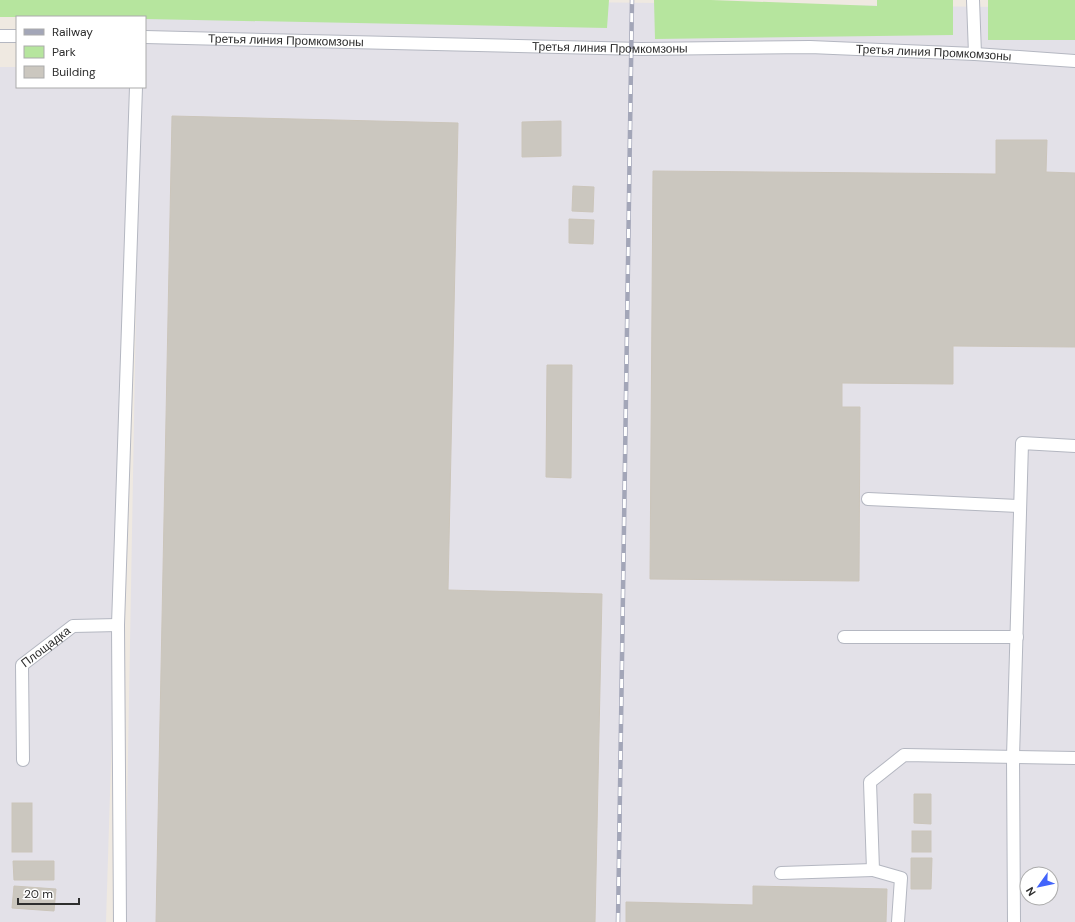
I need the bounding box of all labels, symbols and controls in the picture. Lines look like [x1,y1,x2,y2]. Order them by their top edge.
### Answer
legend [16,16,146,88]
text: Railway [52,24,93,40]
street label: Третья линия Промкомзоны [208,31,364,50]
street label: Третья линия Промкомзоны [532,38,688,57]
street label: Третья линия Промкомзоны [856,41,1012,65]
text: Park [52,44,76,60]
text: Building [52,64,96,80]
street label: Площадка [18,623,74,671]
north arrow [1019,866,1059,906]
scale bar [18,880,79,906]
text: N [1023,884,1039,899]
text: 20 m [24,886,53,902]

